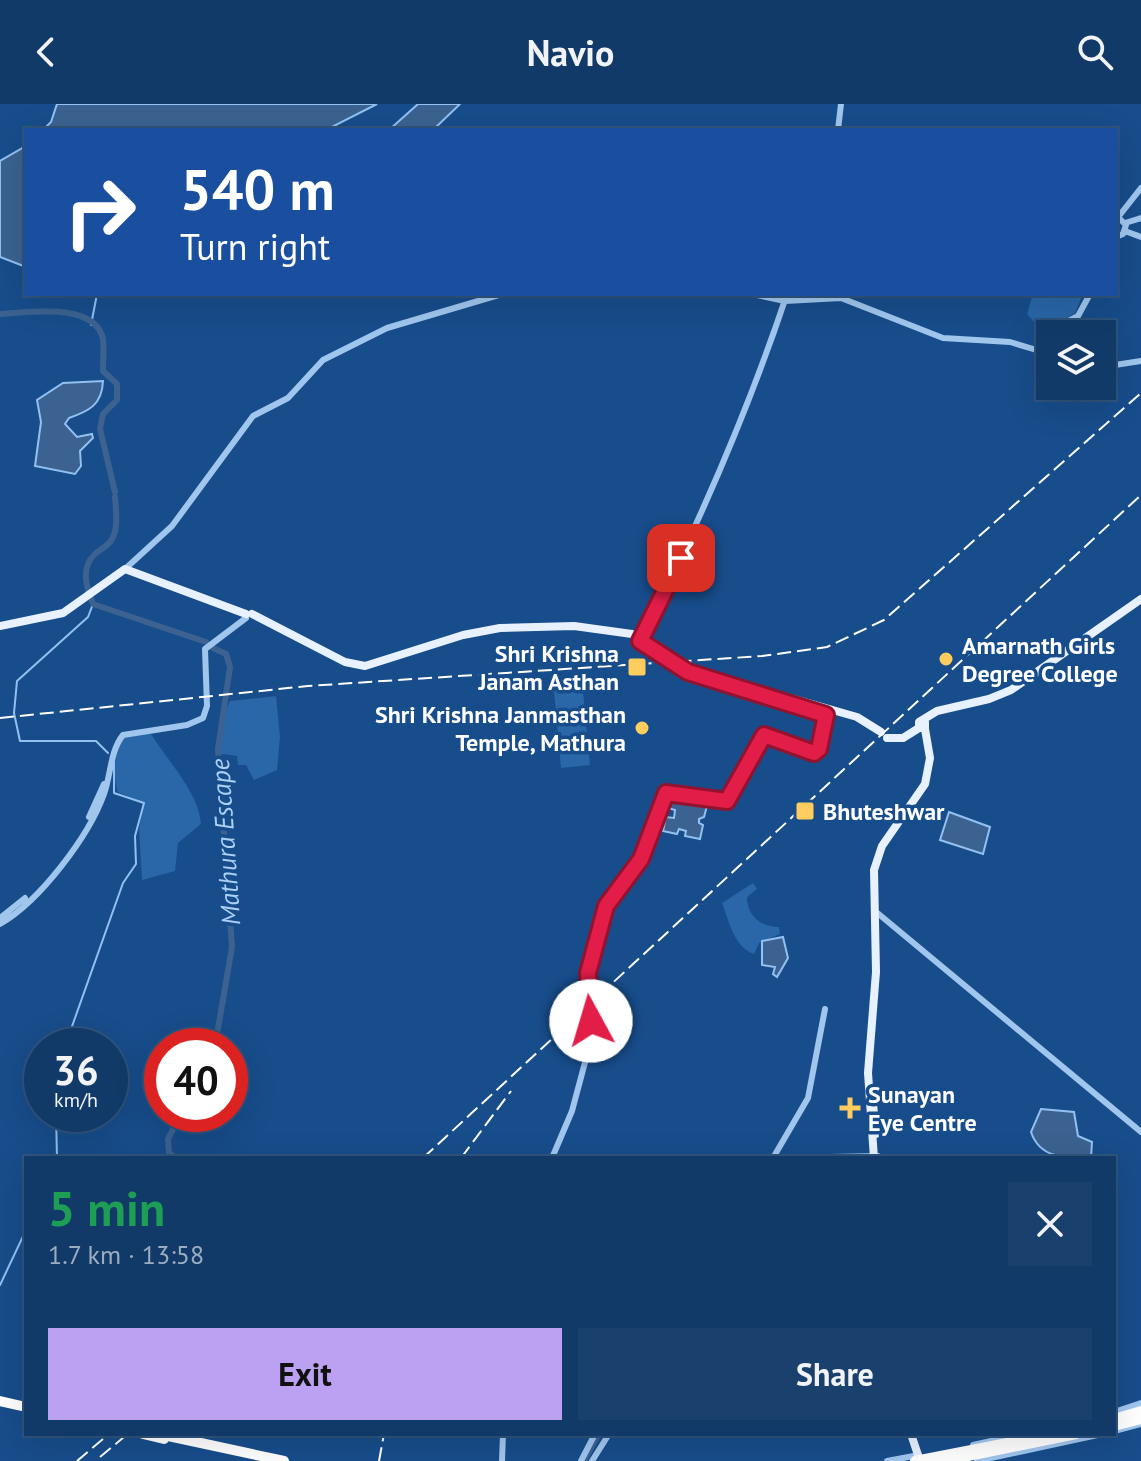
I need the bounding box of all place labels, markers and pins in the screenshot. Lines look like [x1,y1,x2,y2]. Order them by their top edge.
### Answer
pin [647,524,715,592]
place label: Amarnath Girls Degree College [962,630,1118,689]
place label: Shri Krishna Janam Asthan [478,638,619,697]
marker: Amarnath Girls Degree College [937,650,955,668]
marker: Shri Krishna Janam Asthan [626,656,648,678]
place label: Shri Krishna Janmasthan Temple, Mathura [375,699,626,758]
marker: Shri Krishna Janmasthan Temple, Mathura [633,719,651,737]
place label: Bhuteshwar [823,796,945,827]
marker: Bhuteshwar [794,800,816,822]
place label: Sunayan Eye Centre [868,1079,977,1138]
marker: Sunayan Eye Centre [839,1097,861,1119]

